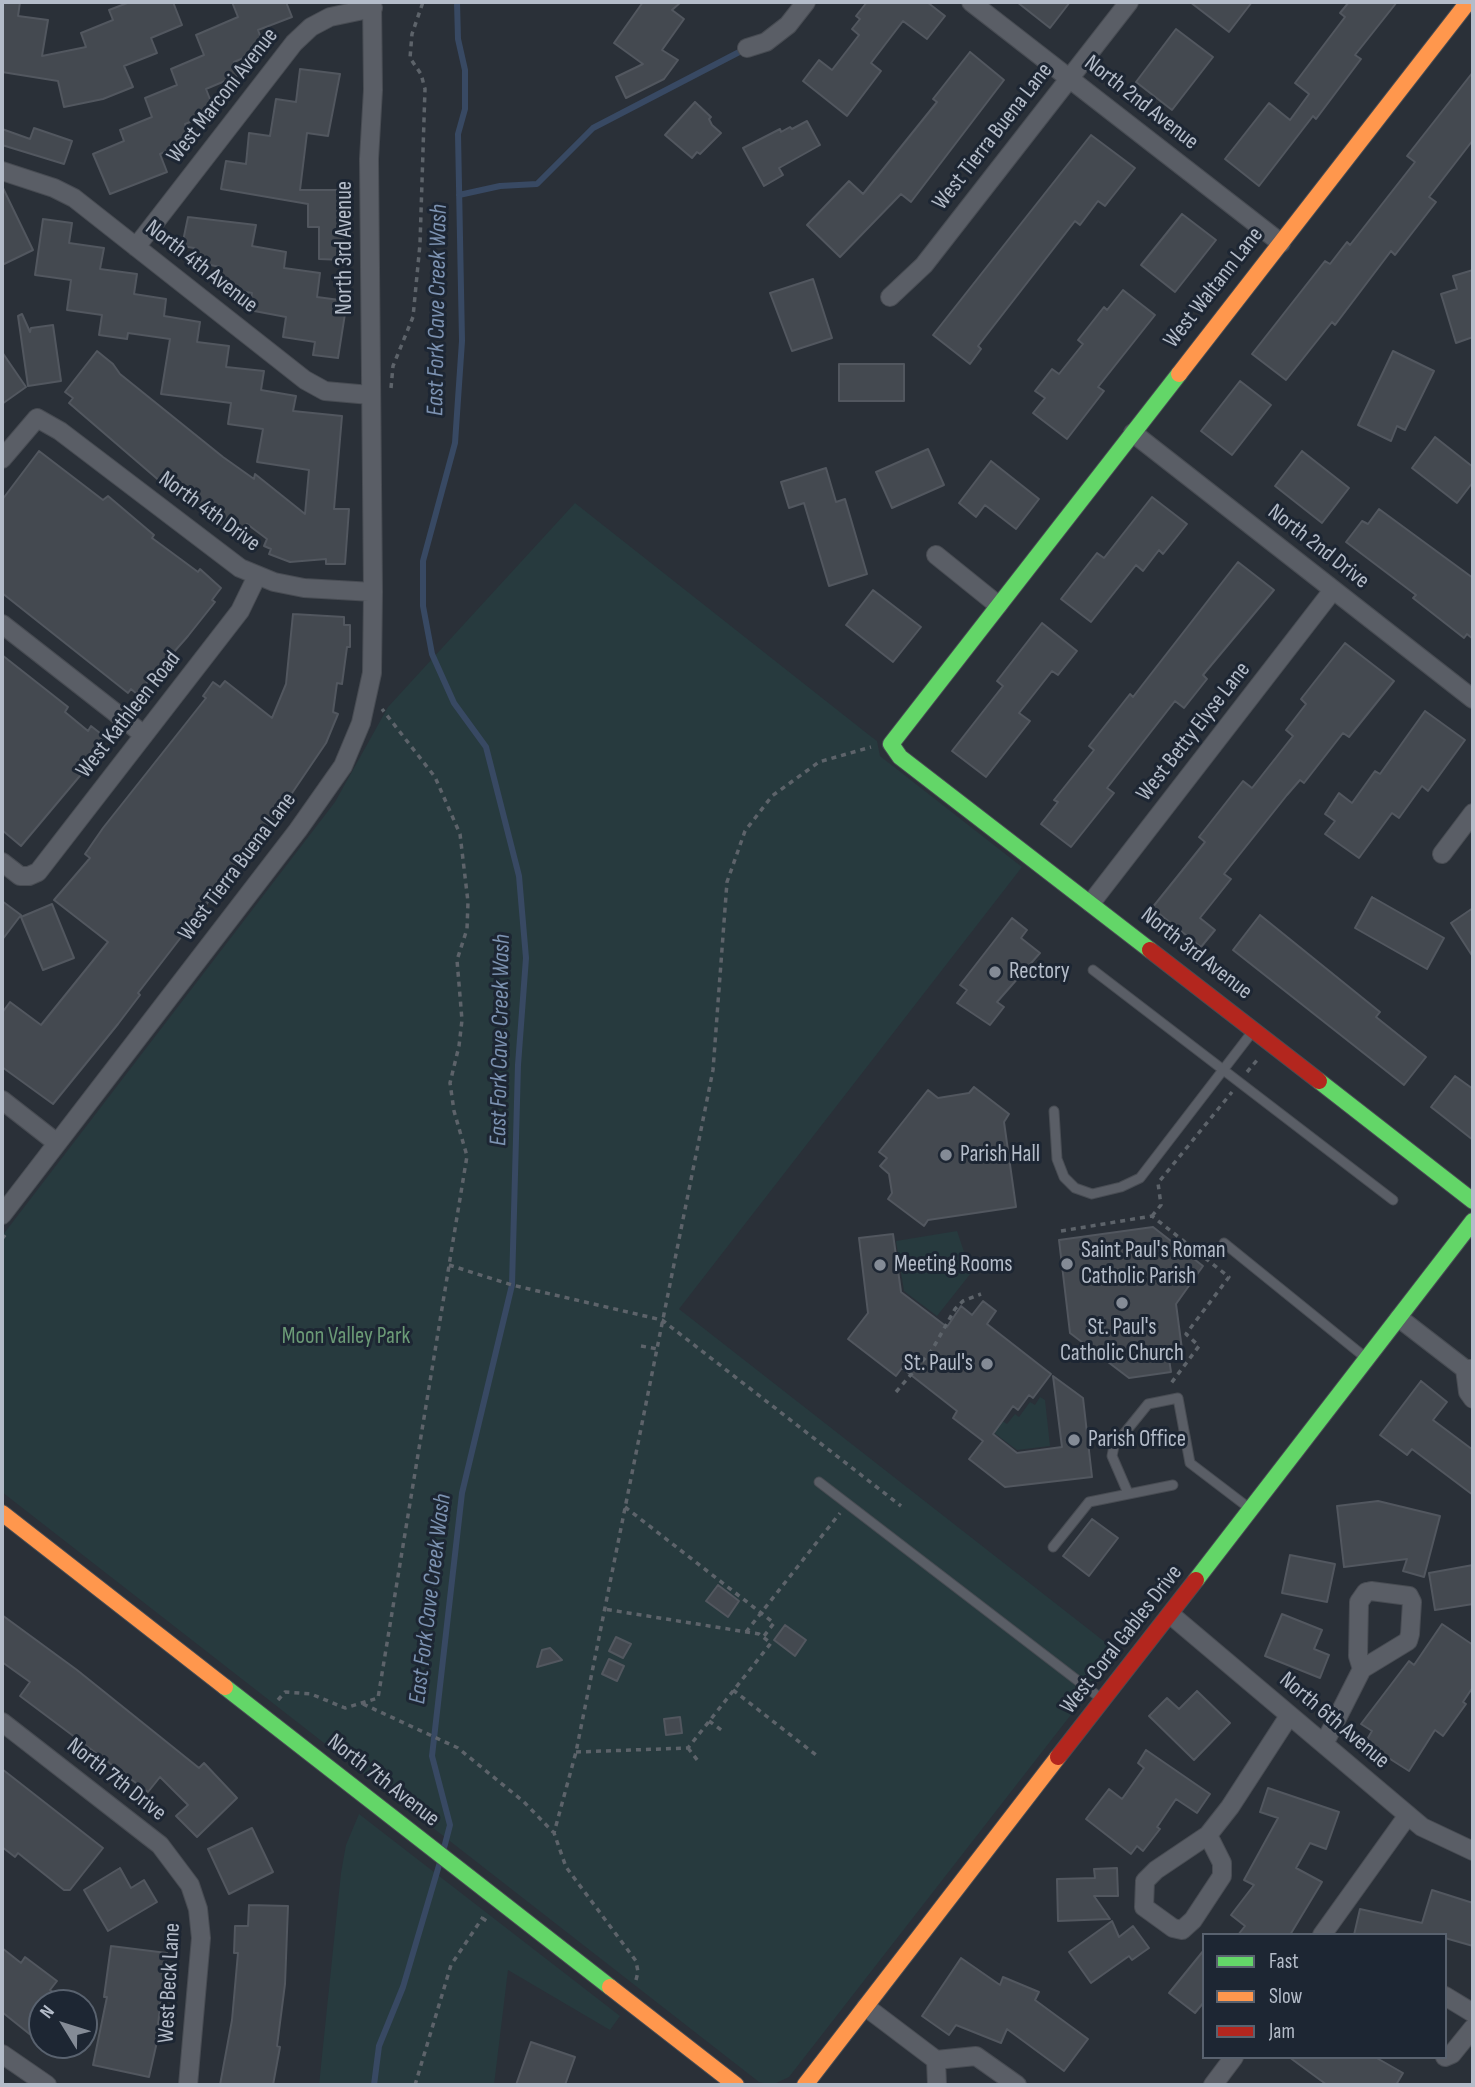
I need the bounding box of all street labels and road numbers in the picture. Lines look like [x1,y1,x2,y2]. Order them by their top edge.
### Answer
street label: West Marconi Avenue [162,23,284,169]
street label: North 2nd Avenue [1078,50,1204,156]
street label: West Tierra Buena Lane [927,58,1059,216]
street label: North 3rd Avenue [331,181,359,315]
street label: North 4th Avenue [139,215,263,319]
street label: West Waltann Lane [1158,222,1270,354]
street label: North 4th Drive [153,466,265,558]
street label: North 2nd Drive [1262,499,1374,595]
street label: West Kathleen Road [71,646,187,784]
street label: West Betty Elyse Lane [1131,657,1257,807]
street label: West Tierra Buena Lane [173,787,303,947]
street label: North 3rd Avenue [1135,902,1257,1006]
street label: West Coral Gables Drive [1055,1560,1189,1720]
street label: North 6th Avenue [1273,1667,1395,1775]
street label: North 7th Avenue [321,1729,445,1833]
street label: North 7th Drive [61,1733,171,1827]
street label: West Beck Lane [153,1922,187,2044]

